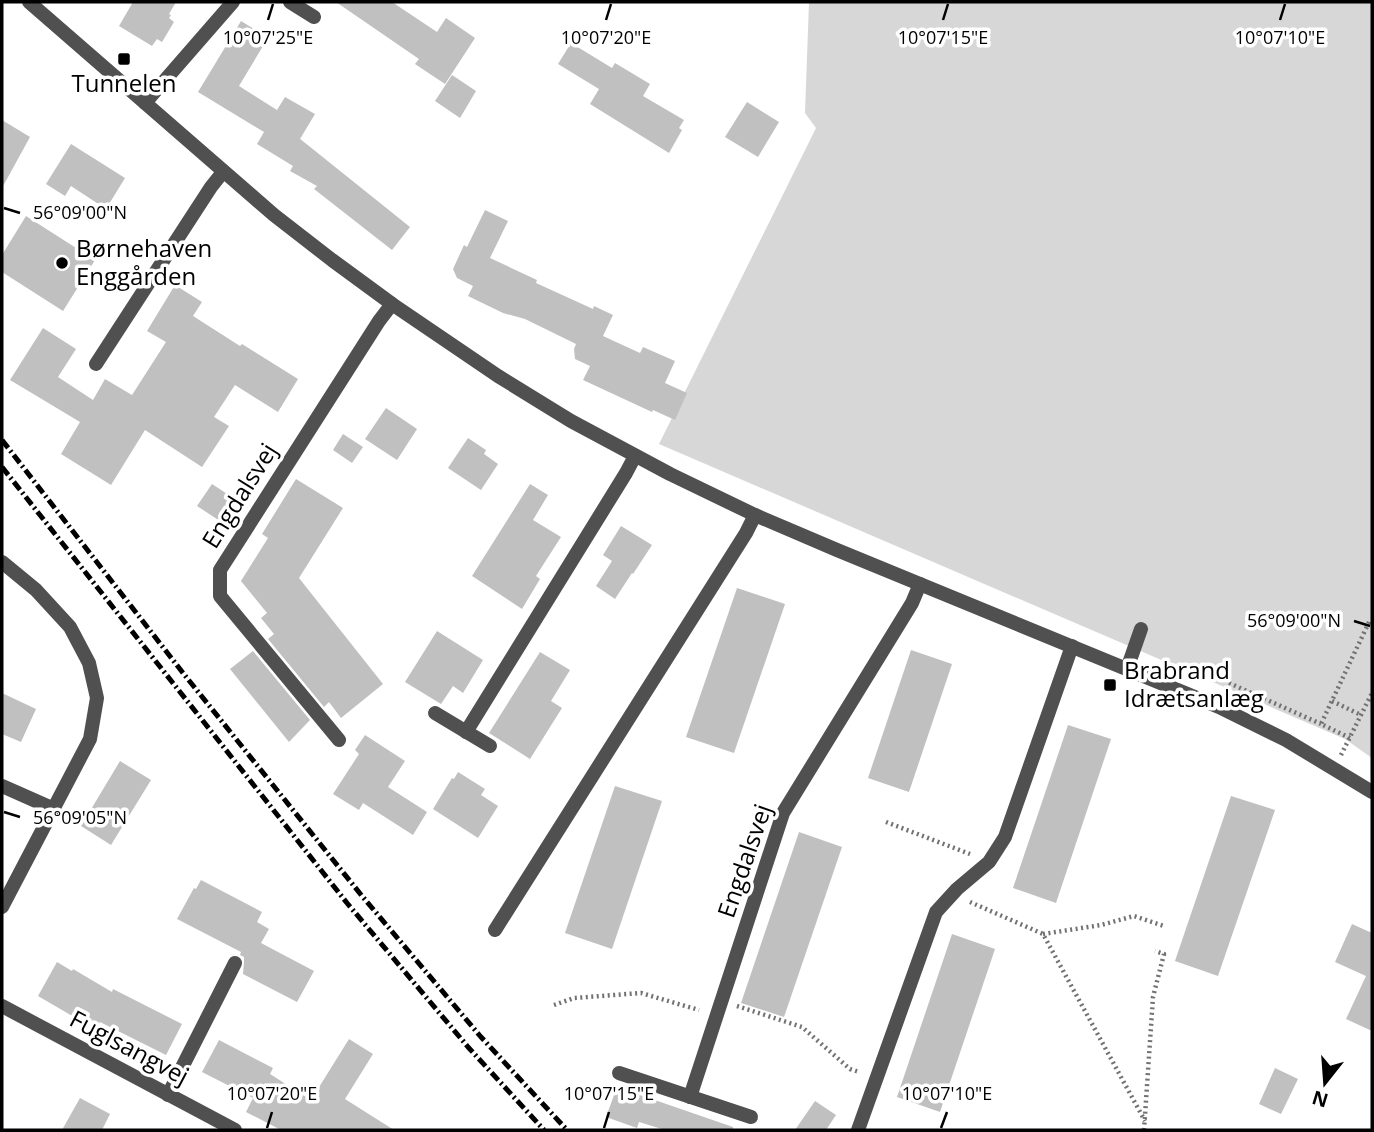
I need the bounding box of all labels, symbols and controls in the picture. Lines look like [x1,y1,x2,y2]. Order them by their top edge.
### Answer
text: 10°07'25"E [223,25,313,49]
text: 10°07'20"E [561,25,651,49]
text: 10°07'15"E [898,25,988,49]
text: 10°07'10"E [1235,25,1325,49]
marker: Tunnelen [116,51,132,67]
place label: Tunnelen [71,66,177,99]
text: 56°09'00"N [33,200,127,224]
place label: Børnehaven Enggården [76,231,212,292]
marker: Børnehaven Enggården [54,255,70,271]
street label: Engdalsvej [193,436,284,554]
text: 56°09'00"N [1247,608,1341,632]
place label: Brabrand Idrætsanlæg [1124,653,1264,714]
marker: Brabrand Idrætsanlæg [1102,677,1118,693]
street label: Engdalsvej [709,799,778,922]
text: 56°09'05"N [33,805,127,829]
street label: Fuglsangvej [64,1002,195,1092]
north arrow [1290,1048,1360,1118]
text: 10°07'20"E [227,1081,317,1105]
text: 10°07'15"E [564,1081,654,1105]
text: 10°07'10"E [902,1081,992,1105]
text: N [1309,1085,1331,1114]

